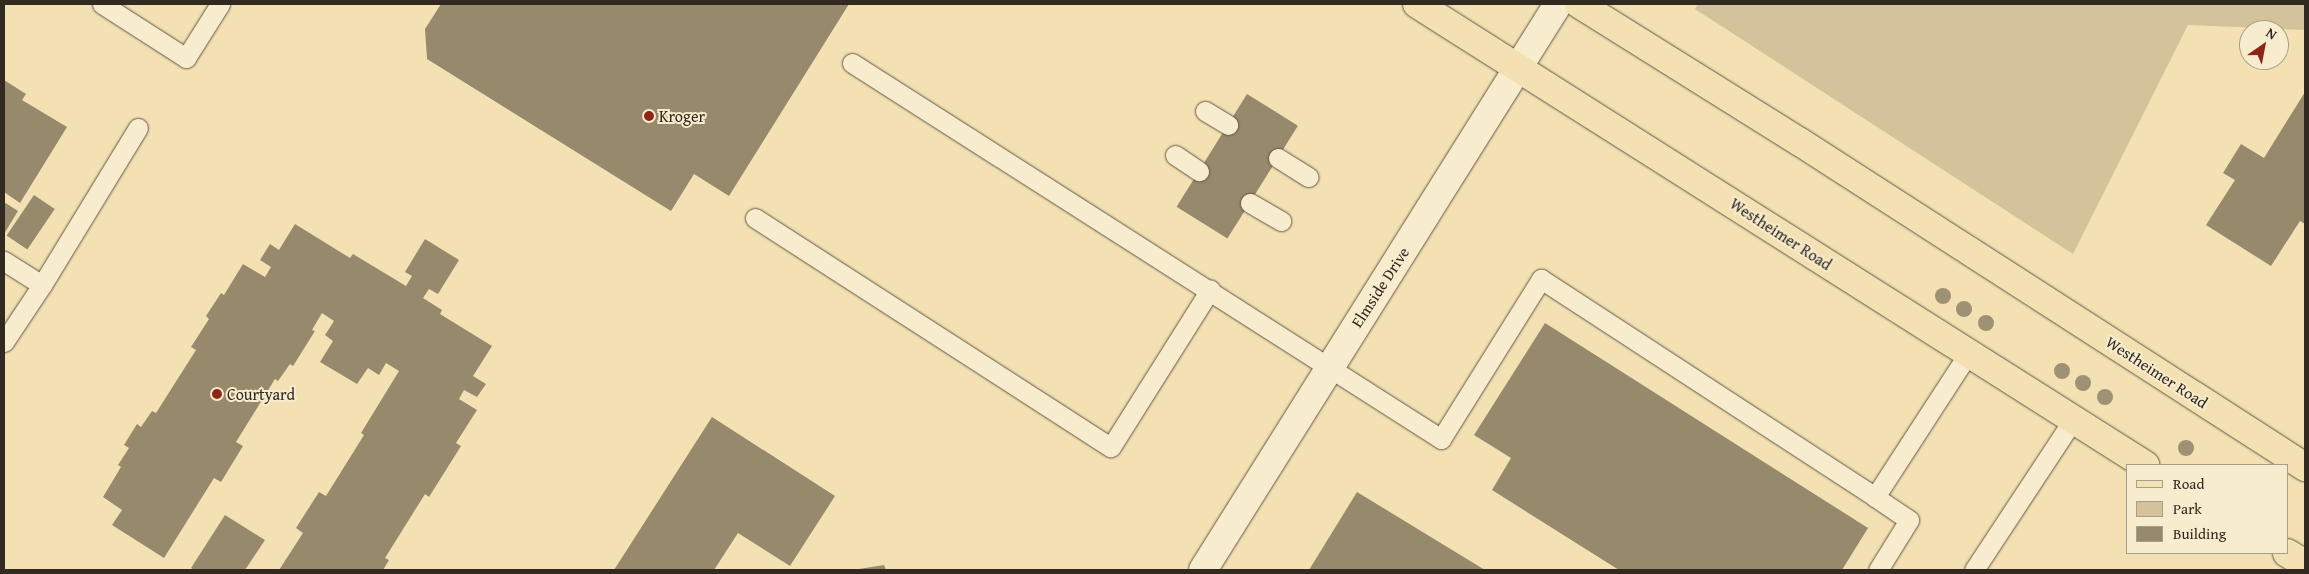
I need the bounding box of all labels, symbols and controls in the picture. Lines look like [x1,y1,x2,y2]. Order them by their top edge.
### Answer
north arrow [2239,20,2289,70]
text: N [2262,22,2281,44]
place label: Kroger [659,106,705,126]
marker: Kroger [643,110,655,122]
street label: Westheimer Road [1726,194,1836,274]
street label: Elmside Drive [1347,243,1413,331]
street label: Westheimer Road [2102,332,2212,412]
place label: Courtyard [227,384,295,404]
marker: Courtyard [211,388,223,400]
legend [2126,464,2289,554]
text: Road [2173,473,2204,494]
text: Park [2173,498,2202,519]
text: Building [2173,523,2226,544]

